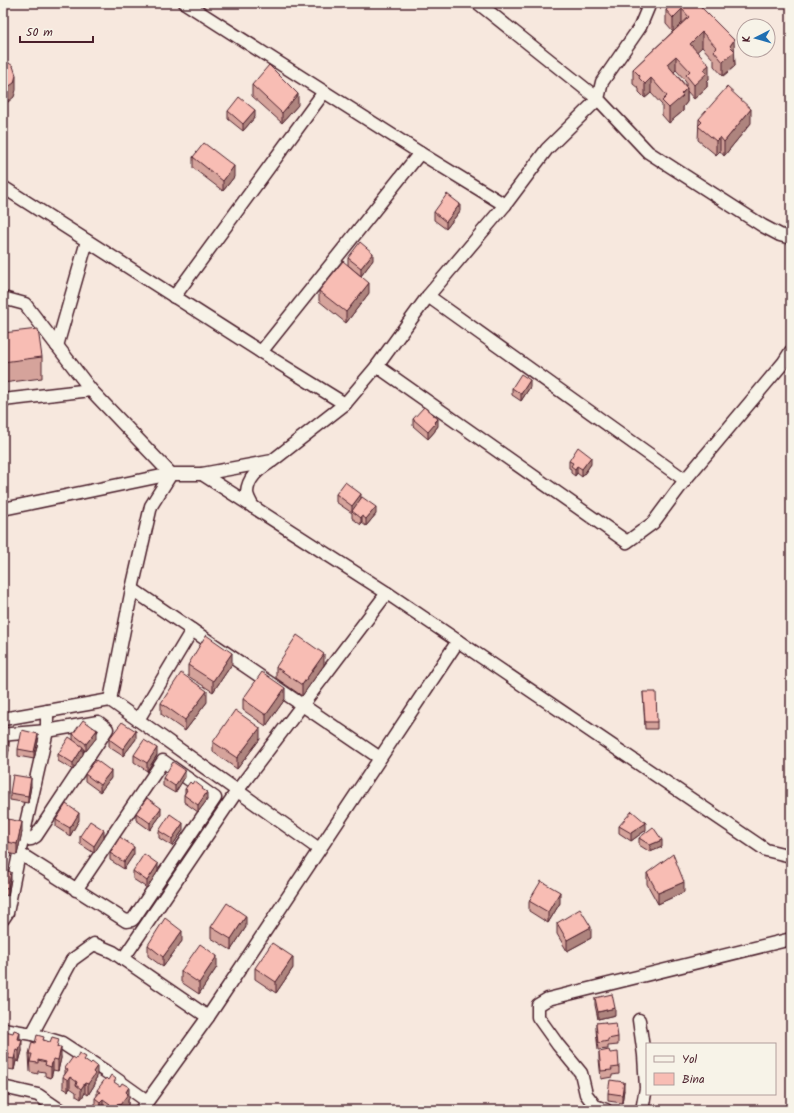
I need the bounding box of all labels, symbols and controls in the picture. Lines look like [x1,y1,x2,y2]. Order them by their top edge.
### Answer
scale bar [20,18,93,44]
north arrow [736,18,776,58]
text: 50 m [26,23,53,42]
text: K [738,34,756,43]
legend [646,1043,776,1095]
text: Yol [682,1050,697,1069]
text: Bina [682,1070,705,1089]

